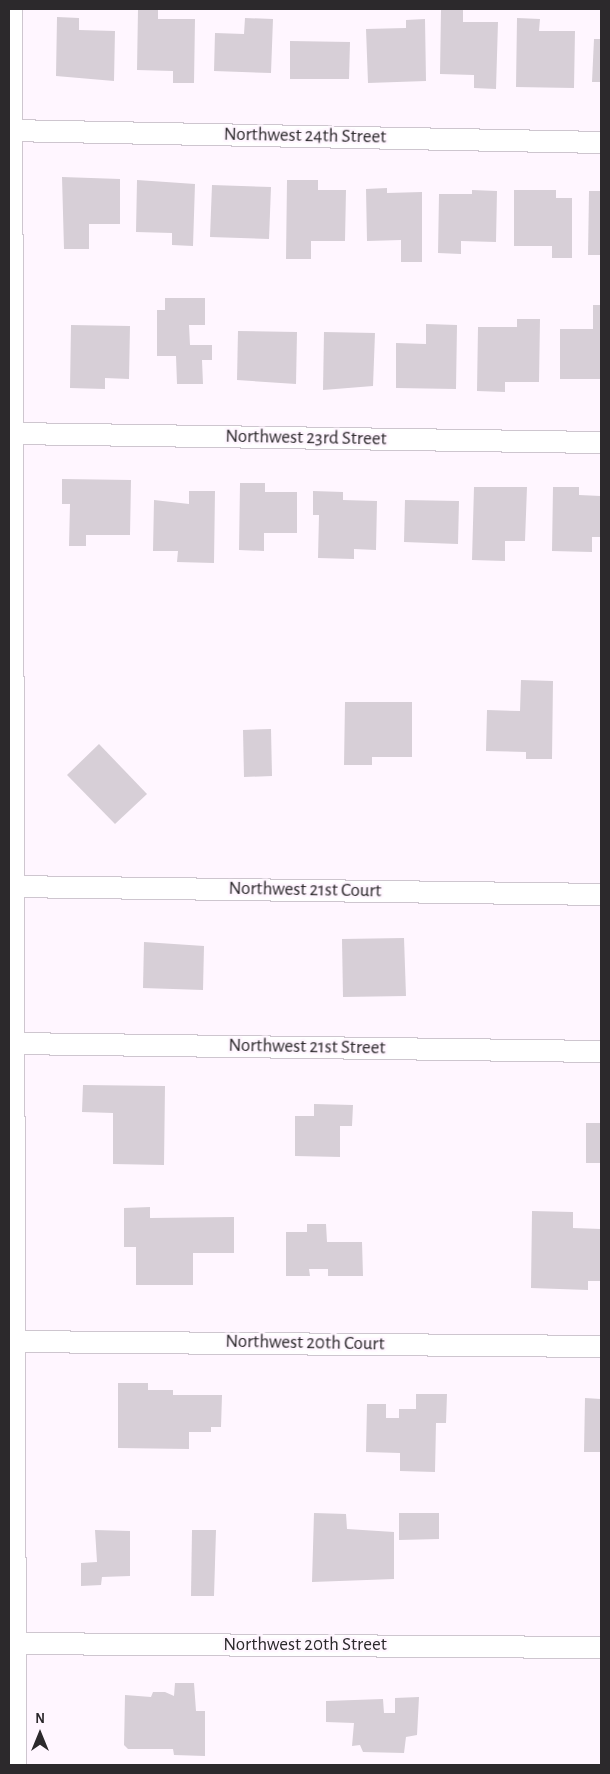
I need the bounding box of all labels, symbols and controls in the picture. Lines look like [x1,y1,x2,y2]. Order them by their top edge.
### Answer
street label: Northwest 24th Street [224,123,386,149]
street label: Northwest 23rd Street [225,425,387,451]
street label: Northwest 21st Court [228,877,382,903]
street label: Northwest 21st Street [228,1034,386,1060]
street label: Northwest 20th Court [225,1330,385,1356]
street label: Northwest 20th Street [223,1634,387,1656]
north arrow [15,1709,65,1759]
text: N [35,1712,45,1726]

